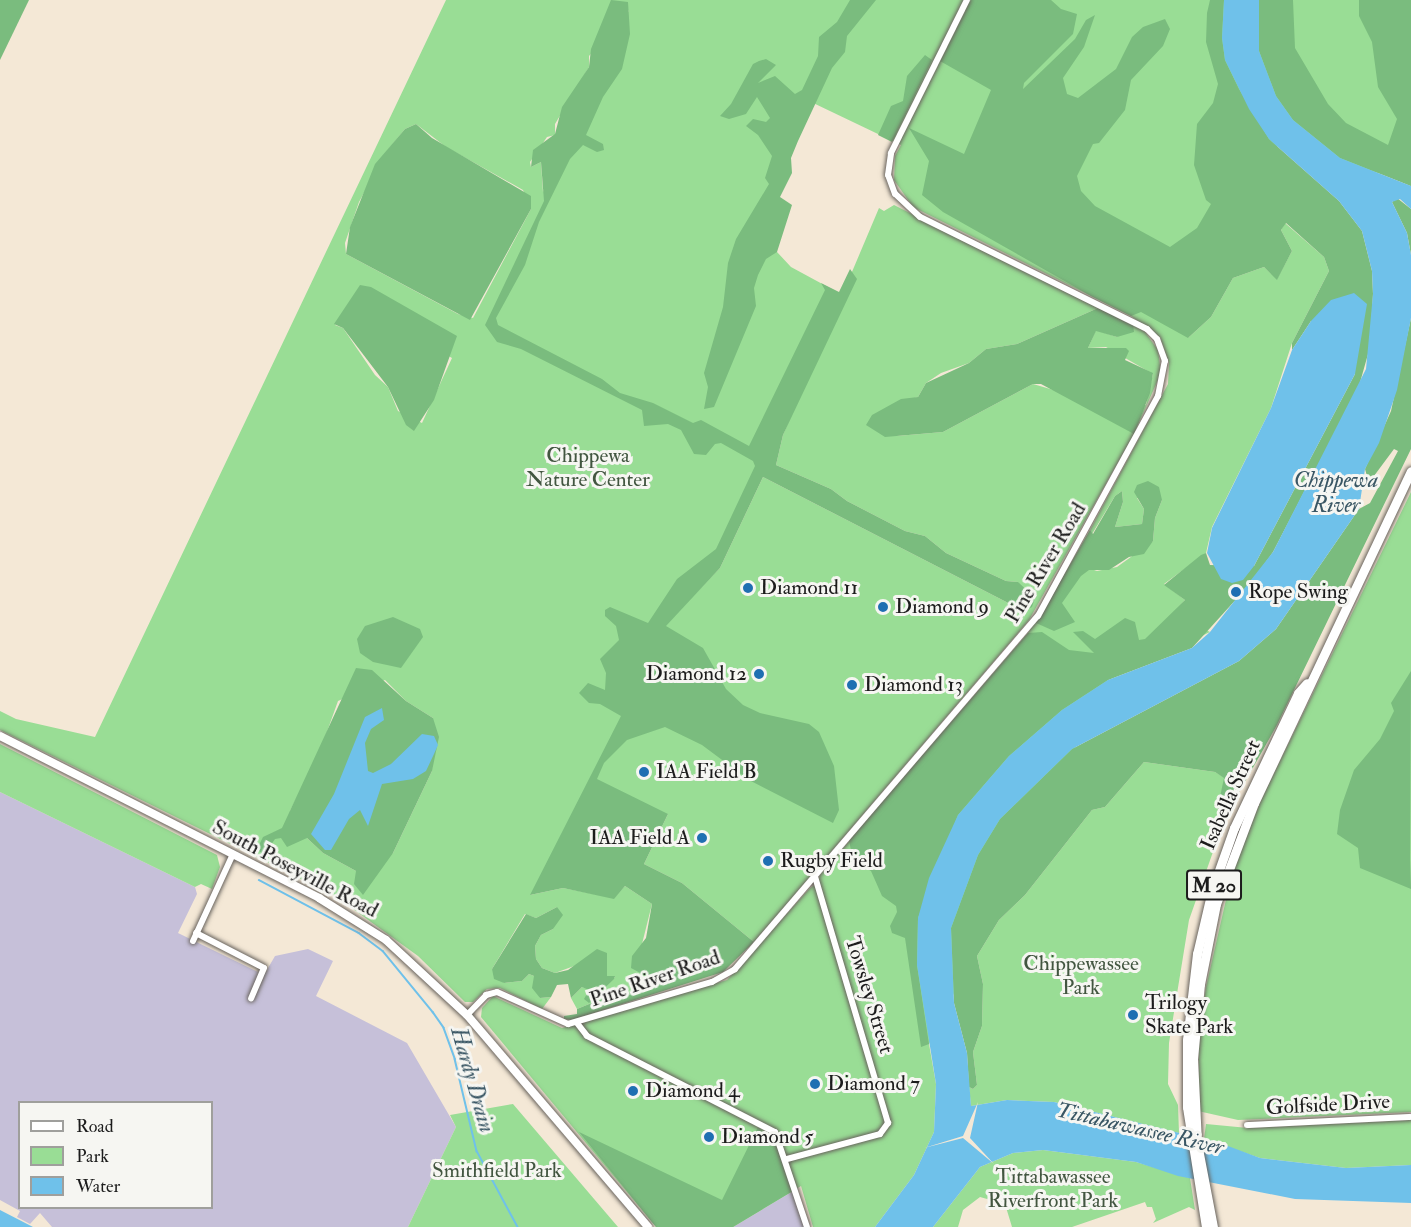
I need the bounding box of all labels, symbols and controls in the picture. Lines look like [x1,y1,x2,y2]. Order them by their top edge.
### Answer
park label: Chippewa Nature Center [526,443,650,493]
water label: Chippewa River [1294,467,1378,518]
street label: Pine River Road [1000,498,1092,628]
place label: Diamond 11 [760,575,858,601]
place label: Rope Swing [1248,579,1348,605]
marker: Diamond 11 [741,581,755,595]
marker: Rope Swing [1229,585,1243,599]
place label: Diamond 9 [895,594,989,620]
marker: Diamond 9 [876,600,890,614]
place label: Diamond 12 [646,661,747,687]
marker: Diamond 12 [752,667,766,681]
place label: Diamond 13 [864,672,963,698]
marker: Diamond 13 [845,678,859,692]
street label: Isabella Street [1196,736,1266,854]
place label: IAA Field B [656,759,757,785]
marker: IAA Field B [637,765,651,779]
street label: South Poseyville Road [208,815,382,923]
place label: IAA Field A [590,825,690,851]
marker: IAA Field A [695,831,709,845]
place label: Rugby Field [780,848,883,874]
marker: Rugby Field [761,854,775,868]
road number: M 20 [1186,868,1242,902]
street label: Towsley Street [839,933,899,1057]
street label: Pine River Road [587,945,723,1013]
park label: Chippewassee Park [1023,951,1139,1001]
place label: Trilogy Skate Park [1145,990,1233,1040]
marker: Trilogy Skate Park [1126,1008,1140,1022]
water label: Hardy Drain [444,1024,500,1136]
place label: Diamond 7 [827,1071,920,1097]
marker: Diamond 7 [808,1077,822,1091]
place label: Diamond 4 [645,1078,739,1104]
marker: Diamond 4 [626,1084,640,1098]
street label: Golfside Drive [1265,1089,1391,1121]
water label: Tittabawassee River [1054,1097,1226,1161]
legend [18,1101,213,1209]
text: Road [76,1115,114,1138]
place label: Diamond 5 [721,1124,813,1150]
marker: Diamond 5 [702,1130,716,1144]
text: Park [76,1145,109,1168]
park label: Smithfield Park [432,1158,562,1184]
park label: Tittabawassee Riverfront Park [988,1164,1118,1214]
text: Water [76,1175,120,1198]

